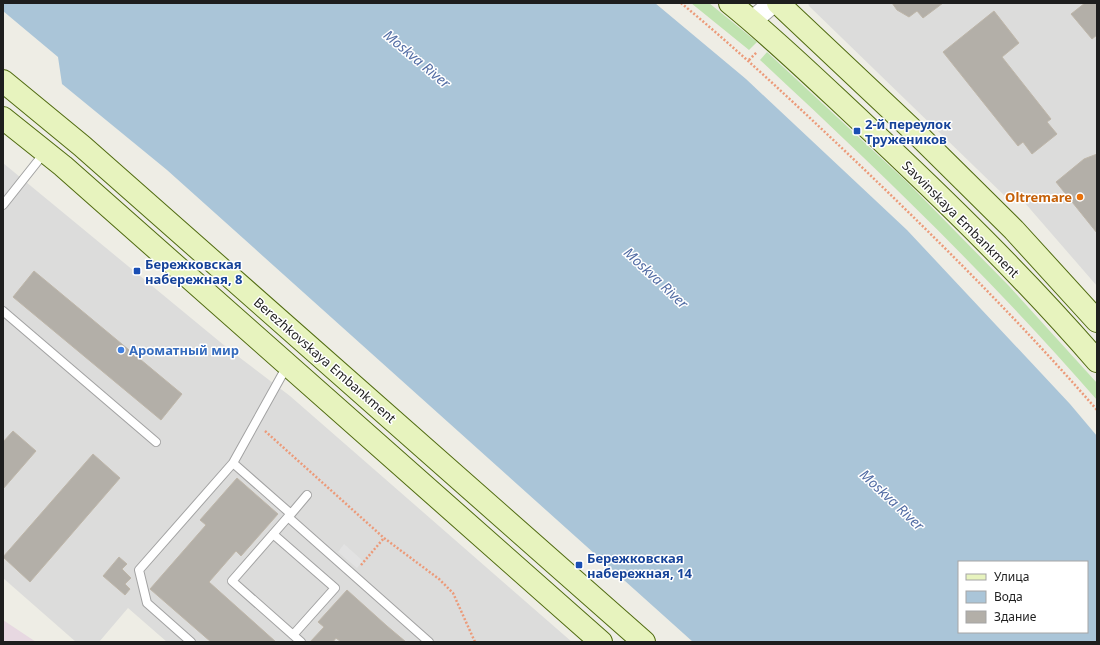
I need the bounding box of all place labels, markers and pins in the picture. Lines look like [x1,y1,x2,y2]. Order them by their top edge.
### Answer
place label: 2-й переулок Тружеников [865,115,951,148]
marker: 2-й переулок Тружеников [852,126,862,136]
place label: Oltremare [1005,188,1072,206]
marker: Oltremare [1075,192,1085,202]
place label: Бережковская набережная, 8 [145,255,243,288]
marker: Бережковская набережная, 8 [132,266,142,276]
place label: Ароматный мир [129,341,239,359]
marker: Ароматный мир [116,345,126,355]
place label: Бережковская набережная, 14 [587,549,692,582]
marker: Бережковская набережная, 14 [574,560,584,570]

